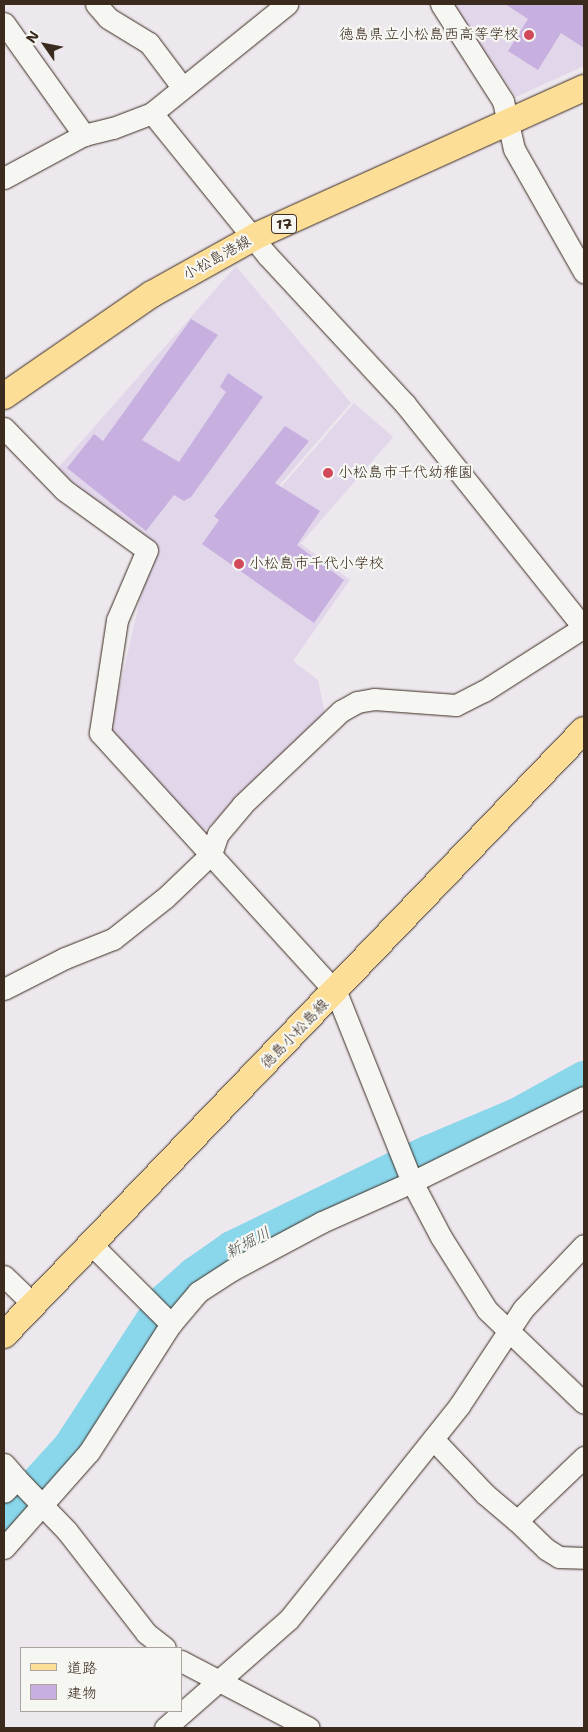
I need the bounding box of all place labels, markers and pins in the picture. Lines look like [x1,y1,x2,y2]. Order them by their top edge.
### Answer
place label: 徳島県立小松島西高等学校 [339,26,519,44]
marker: 徳島県立小松島西高等学校 [523,29,535,41]
place label: 小松島市千代幼稚園 [338,464,473,482]
marker: 小松島市千代幼稚園 [322,467,334,479]
place label: 小松島市千代小学校 [249,555,384,573]
marker: 小松島市千代小学校 [233,558,245,570]

